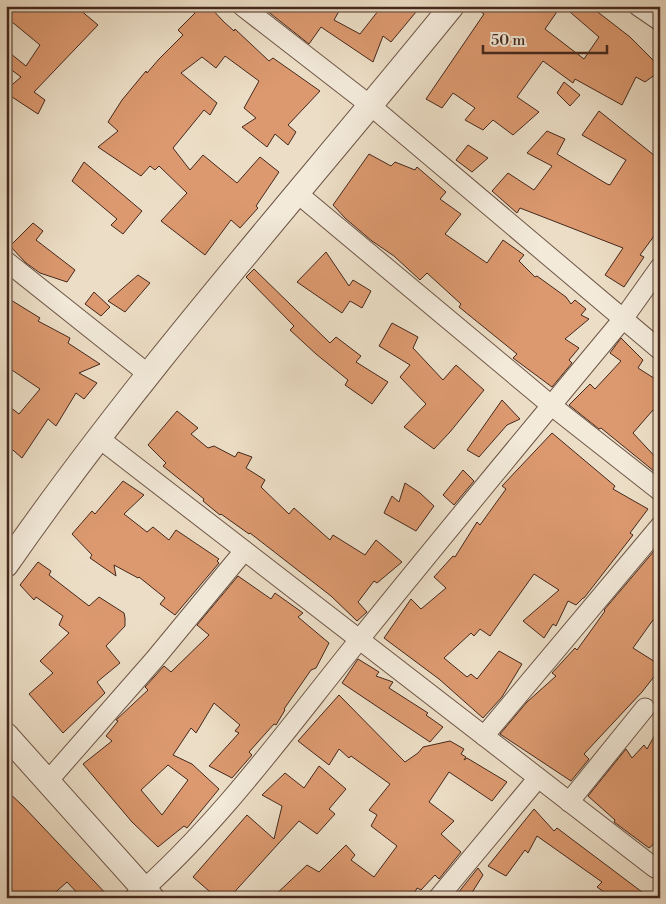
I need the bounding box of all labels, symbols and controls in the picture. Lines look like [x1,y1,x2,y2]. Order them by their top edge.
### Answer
scale bar [483,22,607,54]
text: 50 m [491,31,525,50]

